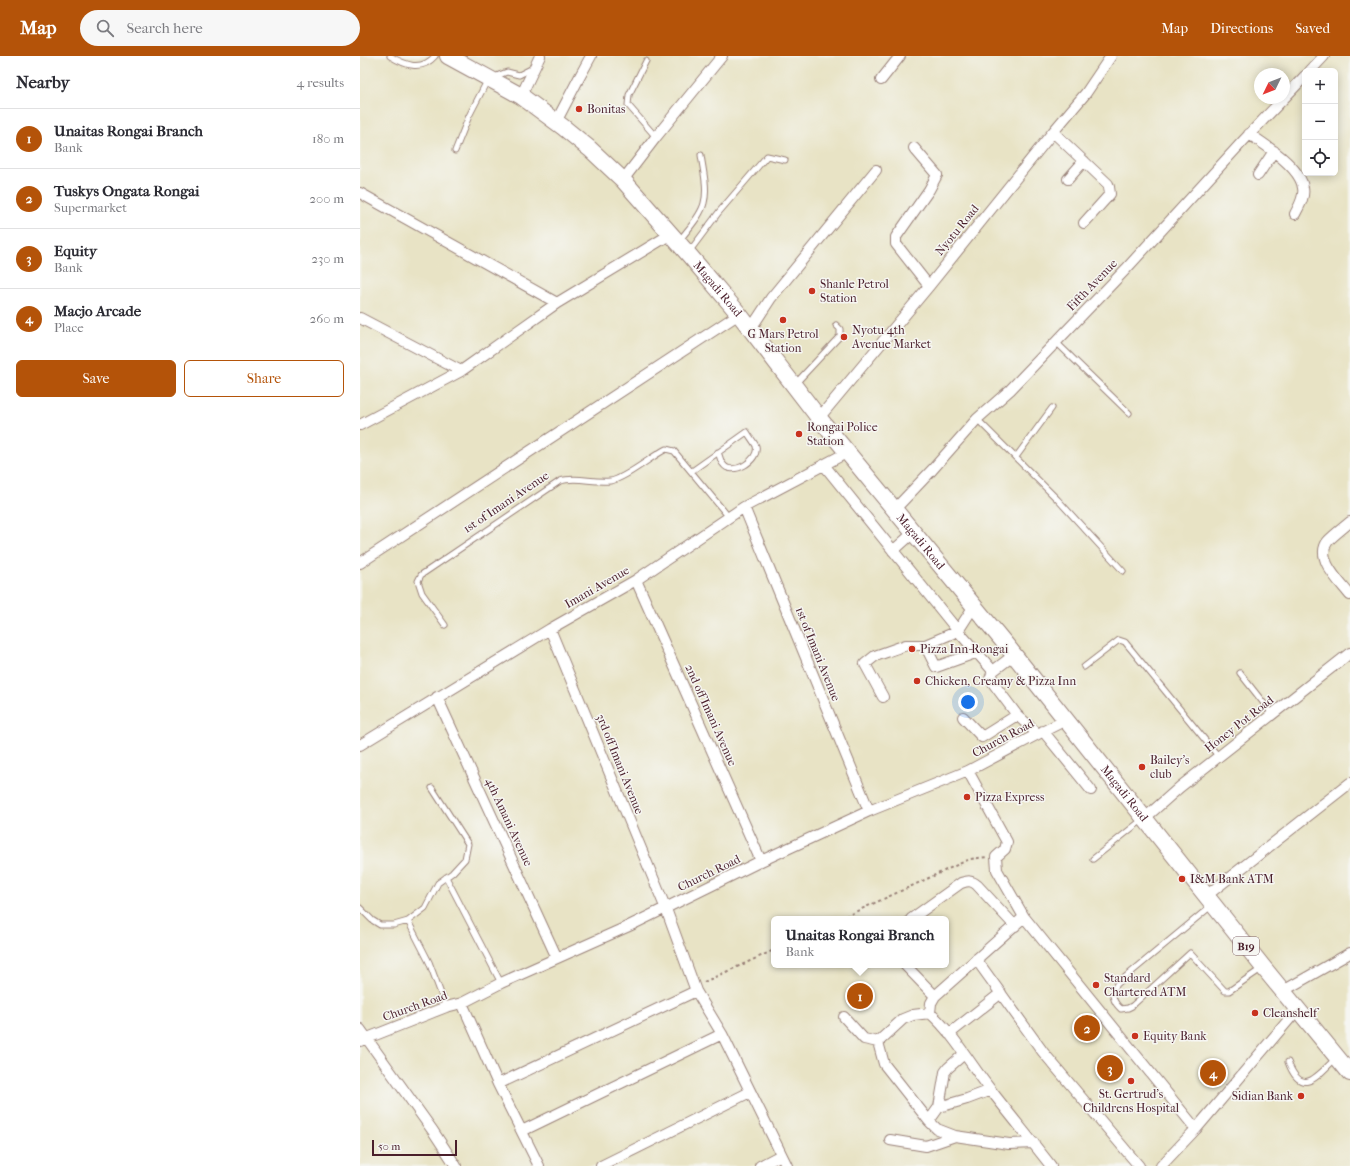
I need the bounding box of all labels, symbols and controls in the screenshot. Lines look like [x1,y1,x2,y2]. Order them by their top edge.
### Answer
search box [80,10,360,46]
text: Map [20,17,56,39]
icon: search [94,17,116,39]
text: Search here [126,19,203,37]
text: Map [1161,20,1188,37]
text: Directions [1210,20,1273,37]
text: Saved [1295,20,1330,37]
north arrow [1254,68,1290,104]
map controls [1302,68,1338,176]
button: + [1302,68,1338,104]
text: Nearby [16,72,70,92]
text: 4 results [297,75,344,90]
place label: Bonitas [587,102,626,116]
marker: Bonitas [574,104,584,114]
button: − [1302,104,1338,140]
text: Unaitas Rongai Branch [54,122,203,140]
text: 1 [27,131,31,146]
text: 180 m [312,131,344,146]
text: Bank [54,140,83,155]
button: locate [1302,140,1338,176]
text: Tuskys Ongata Rongai [54,182,200,200]
text: 2 [26,191,32,206]
text: 200 m [309,191,344,206]
text: Supermarket [54,200,127,215]
street label: Nyotu Road [932,201,982,258]
text: Equity [54,242,97,260]
text: 3 [26,251,32,266]
text: 230 m [311,251,344,266]
street label: Fifth Avenue [1064,256,1120,314]
street label: Magadi Road [691,258,745,320]
text: Bank [54,260,83,275]
place label: Shanle Petrol Station [820,277,889,305]
marker: Shanle Petrol Station [807,286,817,296]
text: Macjo Arcade [54,302,141,320]
text: 4 [25,311,33,326]
text: 260 m [310,311,344,326]
marker: G Mars Petrol Station [778,315,788,325]
text: Place [54,320,84,335]
place label: Nyotu 4th Avenue Market [851,323,932,351]
place label: G Mars Petrol Station [747,327,819,355]
marker: Nyotu 4th Avenue Market [839,332,849,342]
button: Save [16,360,176,397]
button: Share [184,360,344,397]
place label: Rongai Police Station [807,420,878,448]
marker: Rongai Police Station [794,429,804,439]
street label: 1st of Imani Avenue [461,468,551,536]
street label: Magadi Road [894,511,948,572]
street label: Imani Avenue [562,563,632,611]
street label: 1st of Imani Avenue [793,605,843,703]
place label: Pizza Inn-Rongai [920,642,1009,656]
marker: Pizza Inn-Rongai [907,644,917,654]
street label: 2nd off Imani Avenue [682,662,740,768]
place label: Chicken, Creamy & Pizza Inn [925,674,1076,688]
marker: Chicken, Creamy & Pizza Inn [912,676,922,686]
your location [958,692,978,712]
street label: Honey Pot Road [1202,692,1277,755]
street label: 3rd off Imani Avenue [594,712,647,816]
street label: Church Road [970,716,1037,760]
place label: Bailey's club [1150,753,1190,781]
street label: Magadi Road [1098,762,1151,825]
marker: Bailey's club [1137,762,1147,772]
street label: 4th Amani Avenue [482,776,536,868]
place label: Pizza Express [975,790,1045,804]
marker: Pizza Express [962,792,972,802]
street label: Church Road [675,852,743,894]
place label: I&M Bank ATM [1190,872,1274,886]
marker: I&M Bank ATM [1177,874,1187,884]
popup [771,916,949,968]
text: Unaitas Rongai Branch [786,926,934,944]
road number: B19 [1233,937,1259,955]
text: Bank [786,944,814,959]
place label: Standard Chartered ATM [1104,971,1186,999]
marker: Standard Chartered ATM [1091,980,1101,990]
pin: 1 [847,981,873,1011]
street label: Church Road [381,988,450,1024]
place label: Cleanshelf [1263,1006,1320,1020]
marker: Cleanshelf [1250,1008,1260,1018]
pin: 2 [1074,1013,1100,1043]
place label: Equity Bank [1143,1029,1207,1043]
marker: Equity Bank [1130,1031,1140,1041]
pin: 3 [1097,1053,1123,1083]
pin: 4 [1200,1058,1226,1088]
marker: St. Gertrud's Childrens Hospital [1126,1076,1136,1086]
place label: St. Gertrud's Childrens Hospital [1083,1087,1180,1115]
place label: Sidian Bank [1232,1089,1294,1103]
marker: Sidian Bank [1296,1091,1306,1101]
scale bar [372,1138,457,1157]
text: 50 m [378,1140,400,1153]

